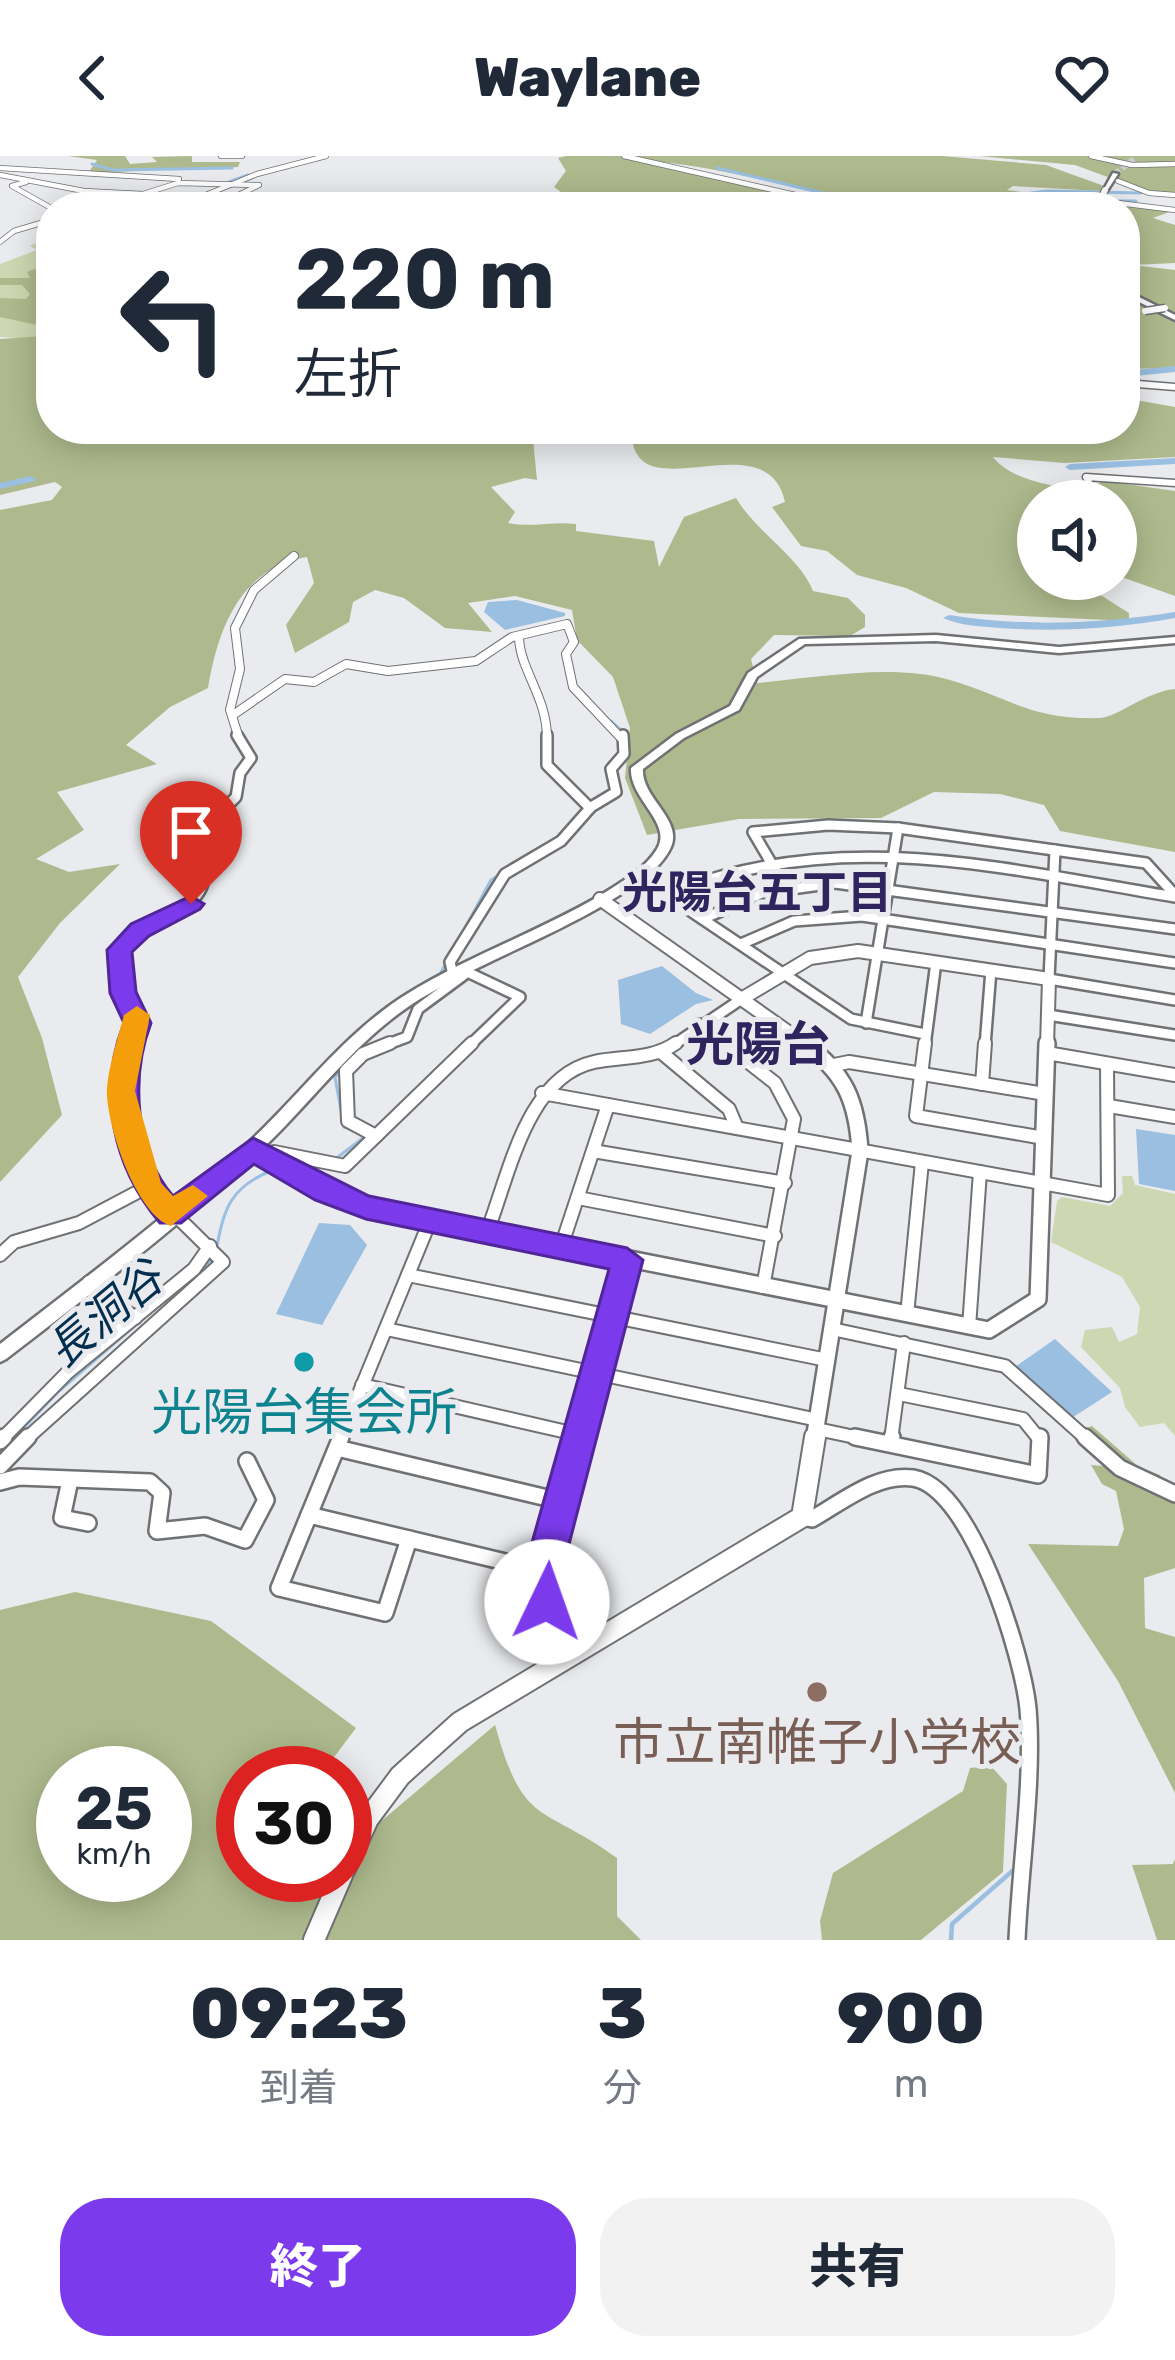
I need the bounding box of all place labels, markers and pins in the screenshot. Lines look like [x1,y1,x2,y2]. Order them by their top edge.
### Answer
pin [140,781,242,904]
marker: 光陽台集会所 [291,1349,317,1375]
place label: 光陽台集会所 [151,1382,457,1443]
marker: 市立南帷子小学校 [804,1679,830,1705]
place label: 市立南帷子小学校 [613,1712,1021,1773]

